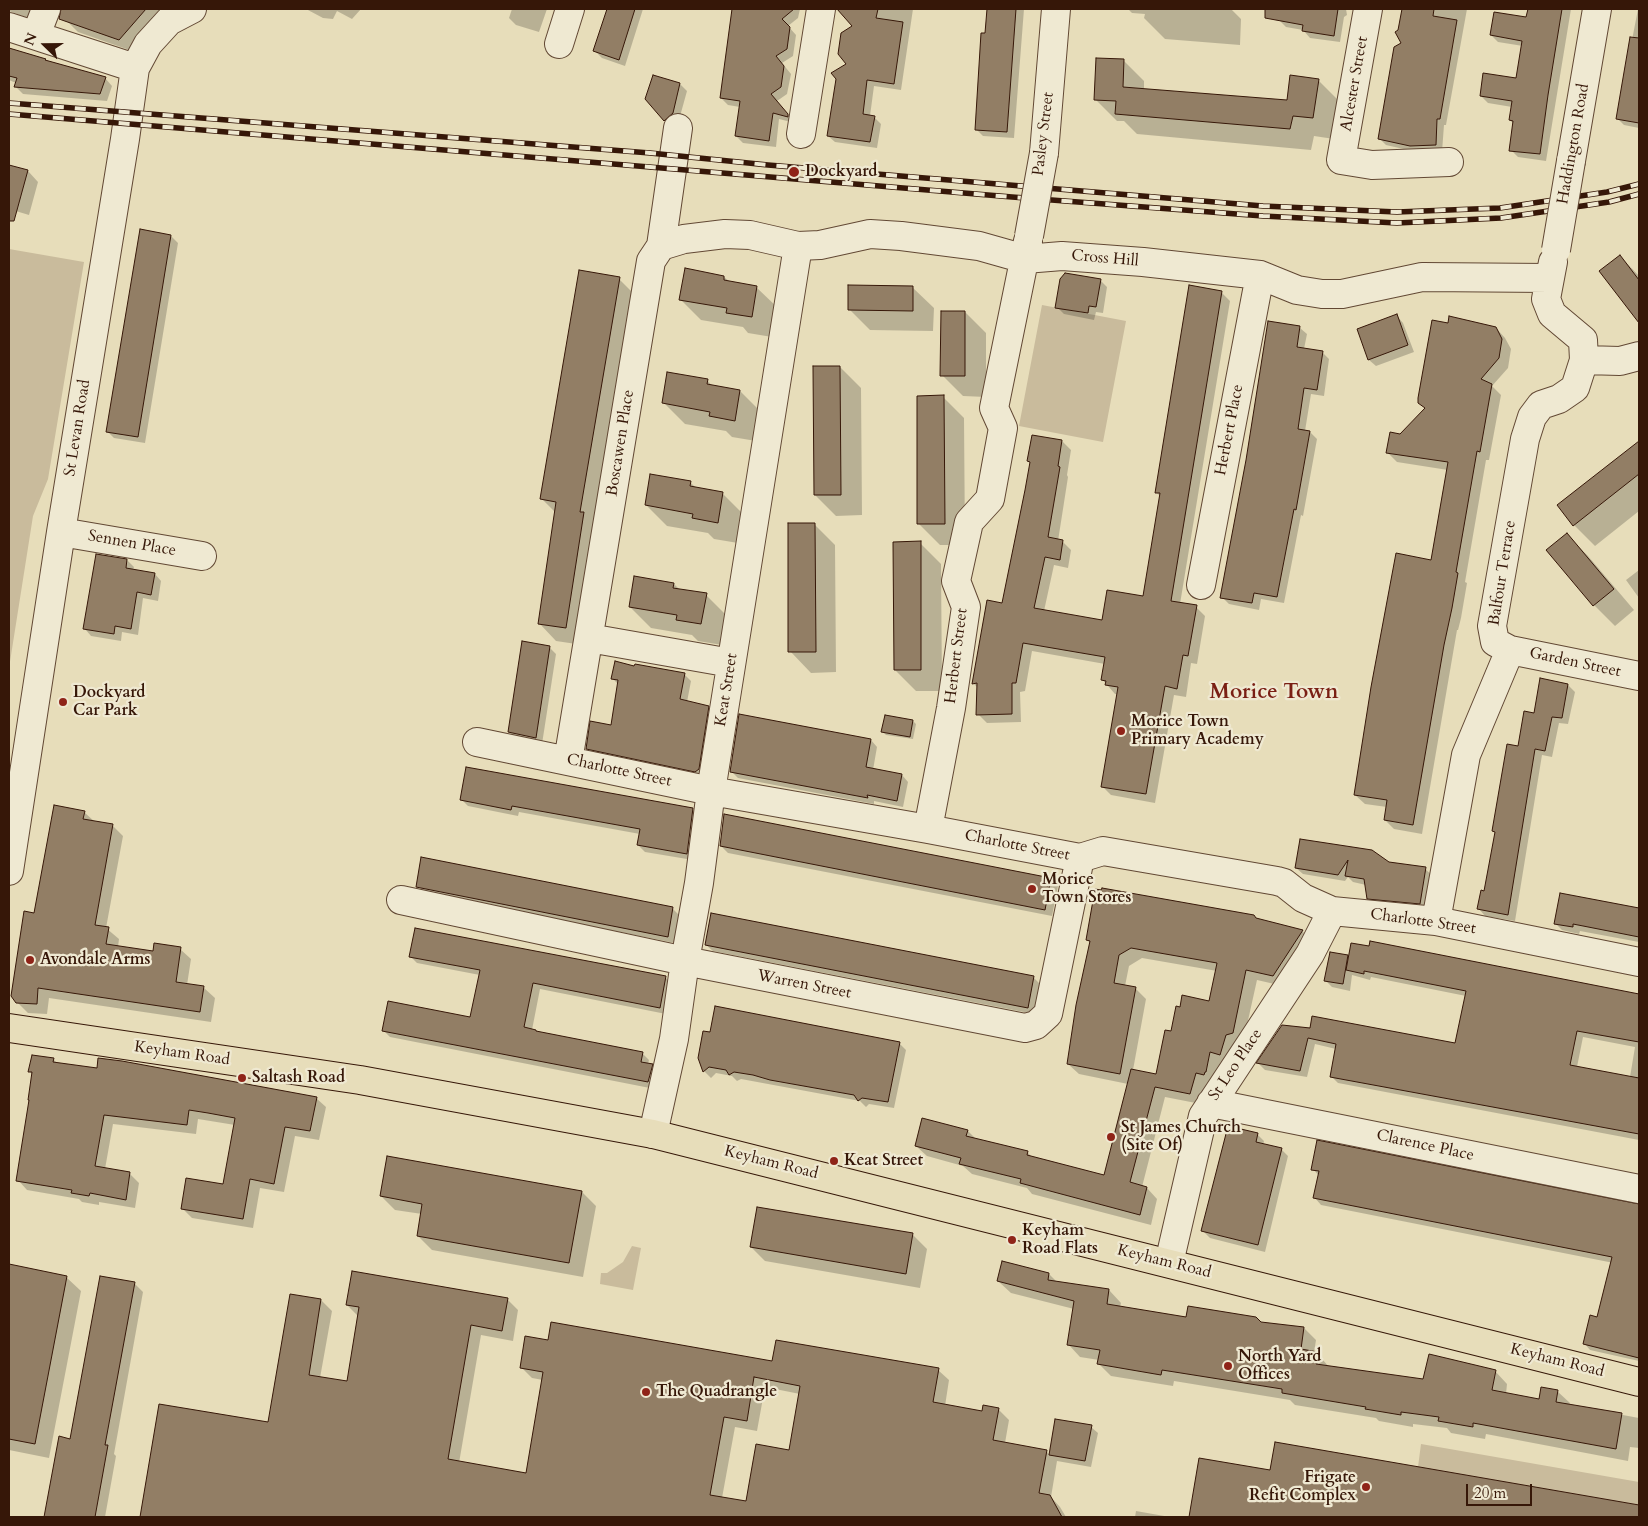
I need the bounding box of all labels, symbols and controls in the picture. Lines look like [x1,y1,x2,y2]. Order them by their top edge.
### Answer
north arrow [20,20,70,70]
text: N [20,30,42,48]
street label: Alcester Street [1337,35,1373,133]
street label: Haddington Road [1554,82,1594,206]
street label: Pasley Street [1029,91,1059,177]
place label: Dockyard [805,162,877,182]
marker: Dockyard [787,165,801,179]
street label: Cross Hill [1070,246,1140,272]
street label: St Levan Road [61,378,95,478]
street label: Herbert Place [1212,383,1248,477]
street label: Boscawen Place [603,388,639,498]
street label: Balfour Terrace [1485,519,1521,627]
street label: Sennen Place [86,527,178,561]
street label: Herbert Street [942,607,972,705]
street label: Garden Street [1527,644,1623,682]
street label: Keat Street [712,652,742,728]
district label: Morice Town [1210,680,1338,706]
place label: Dockyard Car Park [73,683,145,721]
marker: Dockyard Car Park [57,696,69,708]
place label: Morice Town Primary Academy [1131,712,1264,750]
marker: Morice Town Primary Academy [1115,725,1127,737]
street label: Charlotte Street [565,751,673,791]
street label: Charlotte Street [963,826,1071,866]
place label: Morice Town Stores [1042,870,1131,908]
marker: Morice Town Stores [1026,883,1038,895]
street label: Charlotte Street [1369,905,1477,939]
place label: Avondale Arms [40,950,150,970]
marker: Avondale Arms [24,954,36,966]
street label: Warren Street [755,966,853,1004]
street label: St Leo Place [1205,1026,1267,1104]
street label: Keyham Road [133,1038,231,1070]
place label: Saltash Road [252,1068,345,1088]
marker: Saltash Road [236,1072,248,1084]
place label: St James Church (Site Of) [1121,1118,1241,1156]
street label: Clarence Place [1374,1126,1476,1166]
marker: St James Church (Site Of) [1105,1131,1117,1143]
street label: Keyham Road [722,1142,820,1184]
place label: Keat Street [844,1151,923,1171]
marker: Keat Street [828,1155,840,1167]
place label: Keyham Road Flats [1022,1221,1098,1259]
marker: Keyham Road Flats [1006,1234,1018,1246]
street label: Keyham Road [1115,1241,1213,1283]
street label: Keyham Road [1508,1340,1606,1382]
place label: North Yard Offices [1238,1347,1321,1385]
marker: North Yard Offices [1222,1360,1234,1372]
place label: The Quadrangle [656,1382,777,1402]
marker: The Quadrangle [640,1386,652,1398]
place label: Frigate Refit Complex [1249,1468,1356,1506]
scale bar [1468,1474,1534,1506]
marker: Frigate Refit Complex [1360,1481,1372,1493]
text: 20 m [1474,1483,1506,1503]

